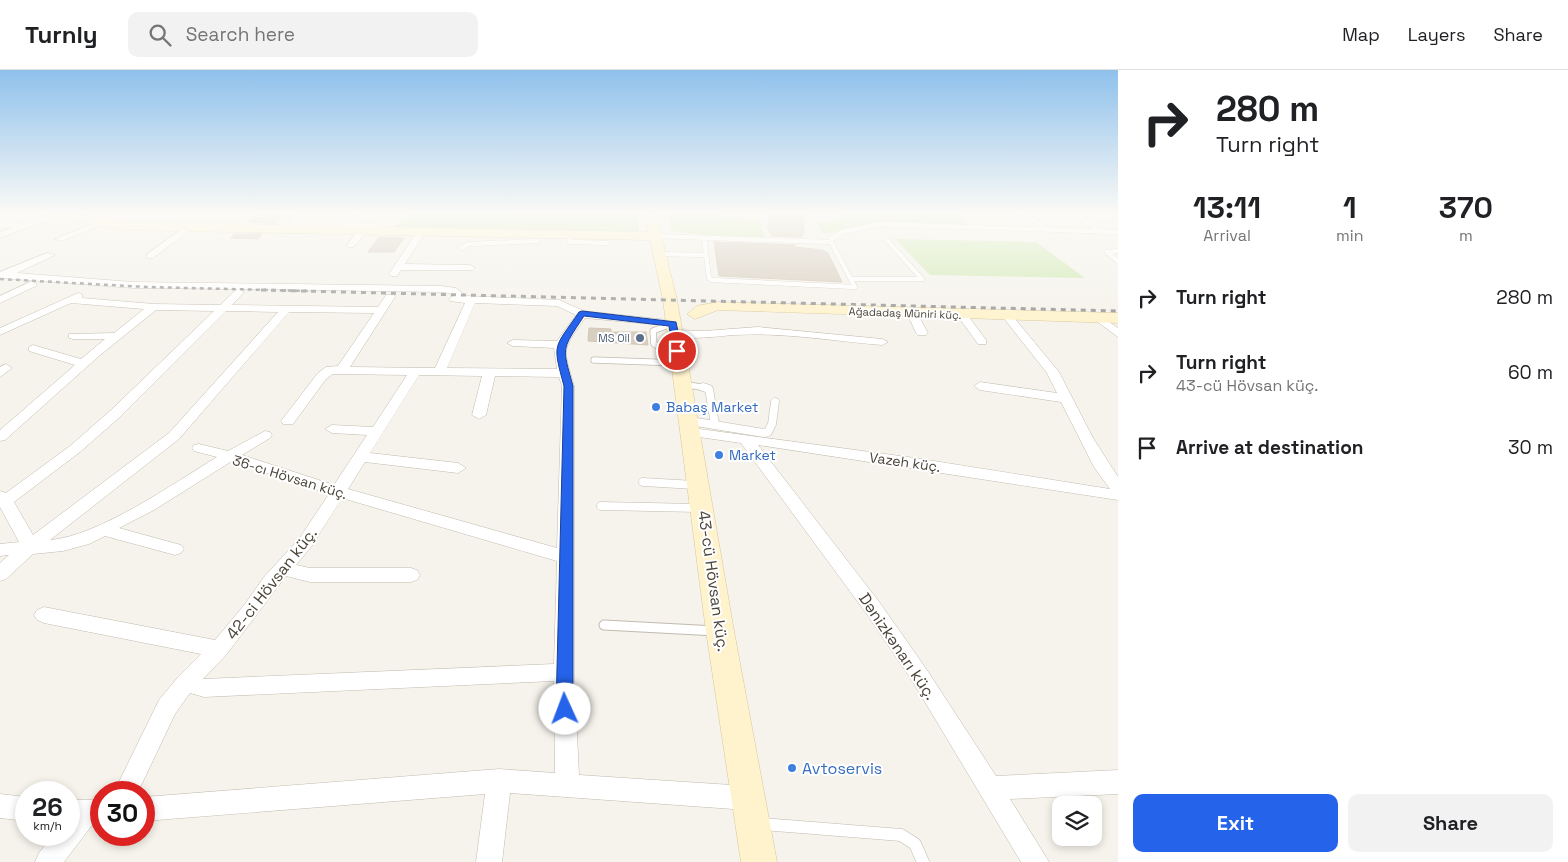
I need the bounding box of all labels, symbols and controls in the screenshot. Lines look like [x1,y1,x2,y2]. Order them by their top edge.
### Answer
search box [128,12,478,57]
text: Turnly [25,19,98,50]
icon: search [146,21,174,49]
text: Search here [186,22,295,47]
text: Map [1342,23,1380,46]
text: Layers [1408,23,1465,46]
text: Share [1493,23,1543,46]
text: 280 m [1216,87,1319,131]
icon: right [1133,90,1198,155]
text: Turn right [1216,130,1319,158]
text: 13:11 [1193,188,1261,227]
text: 1 [1343,188,1357,227]
text: 370 [1439,188,1493,227]
text: Arrival [1203,225,1251,246]
text: min [1336,225,1364,246]
text: m [1459,225,1473,246]
icon: right [1133,284,1161,312]
text: Turn right [1176,285,1266,310]
text: 280 m [1496,285,1553,310]
street label: Ağadadaş Müniri küç. [848,304,962,322]
pin [656,330,698,372]
place label: MS Oil [598,331,630,345]
marker: MS Oil [634,332,646,344]
icon: arrive [663,337,691,365]
text: Turn right [1176,350,1266,375]
icon: right [1133,359,1161,387]
text: 60 m [1508,360,1553,385]
text: 43-cü Hövsan küç. [1176,375,1318,396]
place label: Babaş Market [666,398,758,416]
marker: Babaş Market [650,401,662,413]
icon: arrive [1133,434,1161,462]
text: Arrive at destination [1176,435,1364,460]
text: 30 m [1508,435,1553,460]
place label: Market [729,446,776,464]
street label: Vazeh küç. [868,448,942,476]
marker: Market [713,449,725,461]
street label: 36-cı Hövsan küç. [230,451,350,503]
street label: 43-cü Hövsan küç. [693,509,734,653]
street label: 42-ci Hövsan küç. [221,523,322,643]
street label: Dənizkənarı küç. [854,589,941,704]
position arrow [538,682,590,734]
place label: Avtoservis [802,758,882,779]
marker: Avtoservis [786,762,798,774]
speed limit sign: 30 [90,781,155,846]
text: 26 [32,791,63,823]
button: Exit [1133,794,1338,852]
button: Share [1348,794,1553,852]
map controls [1052,796,1102,846]
button: layers [1052,796,1102,846]
text: km/h [33,818,62,834]

